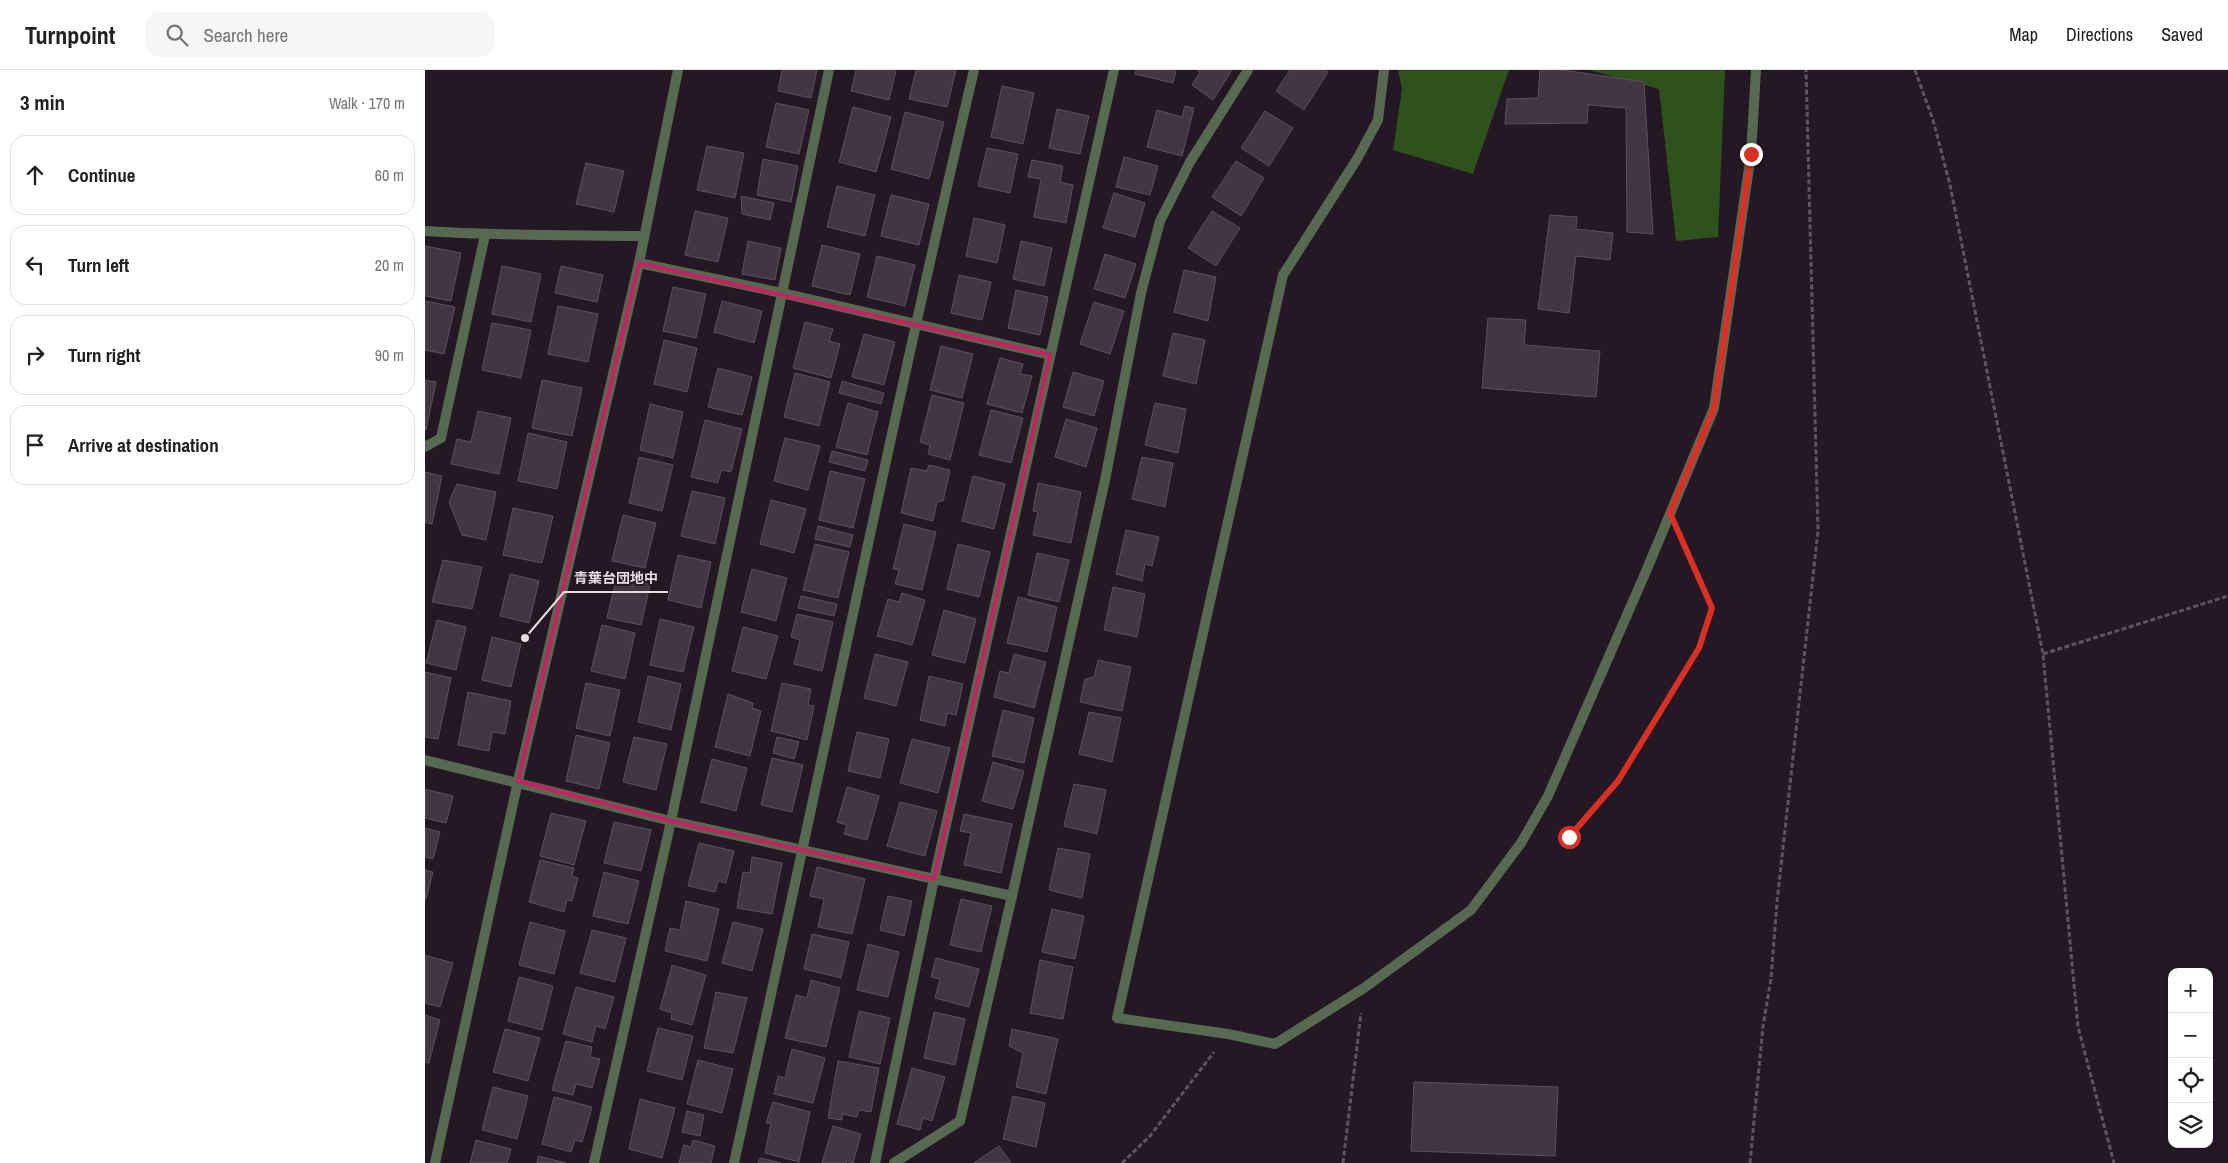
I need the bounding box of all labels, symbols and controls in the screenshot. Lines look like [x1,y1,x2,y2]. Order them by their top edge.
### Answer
search box [145,12,495,57]
text: Turnpoint [25,19,115,51]
icon: search [163,21,191,49]
text: Search here [203,22,288,48]
text: Map [2009,22,2038,47]
text: Directions [2066,22,2133,47]
text: Saved [2161,22,2203,47]
text: 3 min [20,88,65,117]
text: Walk · 170 m [329,92,405,114]
route end [1740,143,1763,166]
icon: ahead [21,161,49,189]
text: Continue [68,162,136,188]
text: 60 m [375,164,404,186]
icon: left [21,251,49,279]
text: Turn left [68,252,129,278]
text: 20 m [375,254,404,276]
icon: right [21,341,49,369]
text: Turn right [68,342,140,368]
text: 90 m [375,344,404,366]
icon: arrive [21,431,49,459]
text: Arrive at destination [68,432,219,458]
callout: 青葉台団地中 [564,563,668,592]
text: 青葉台団地中 [574,569,658,587]
route start [1558,826,1581,849]
map controls [2168,968,2213,1148]
button: + [2168,968,2213,1013]
button: − [2168,1013,2213,1058]
button: locate [2168,1058,2213,1103]
button: layers [2168,1103,2213,1148]

